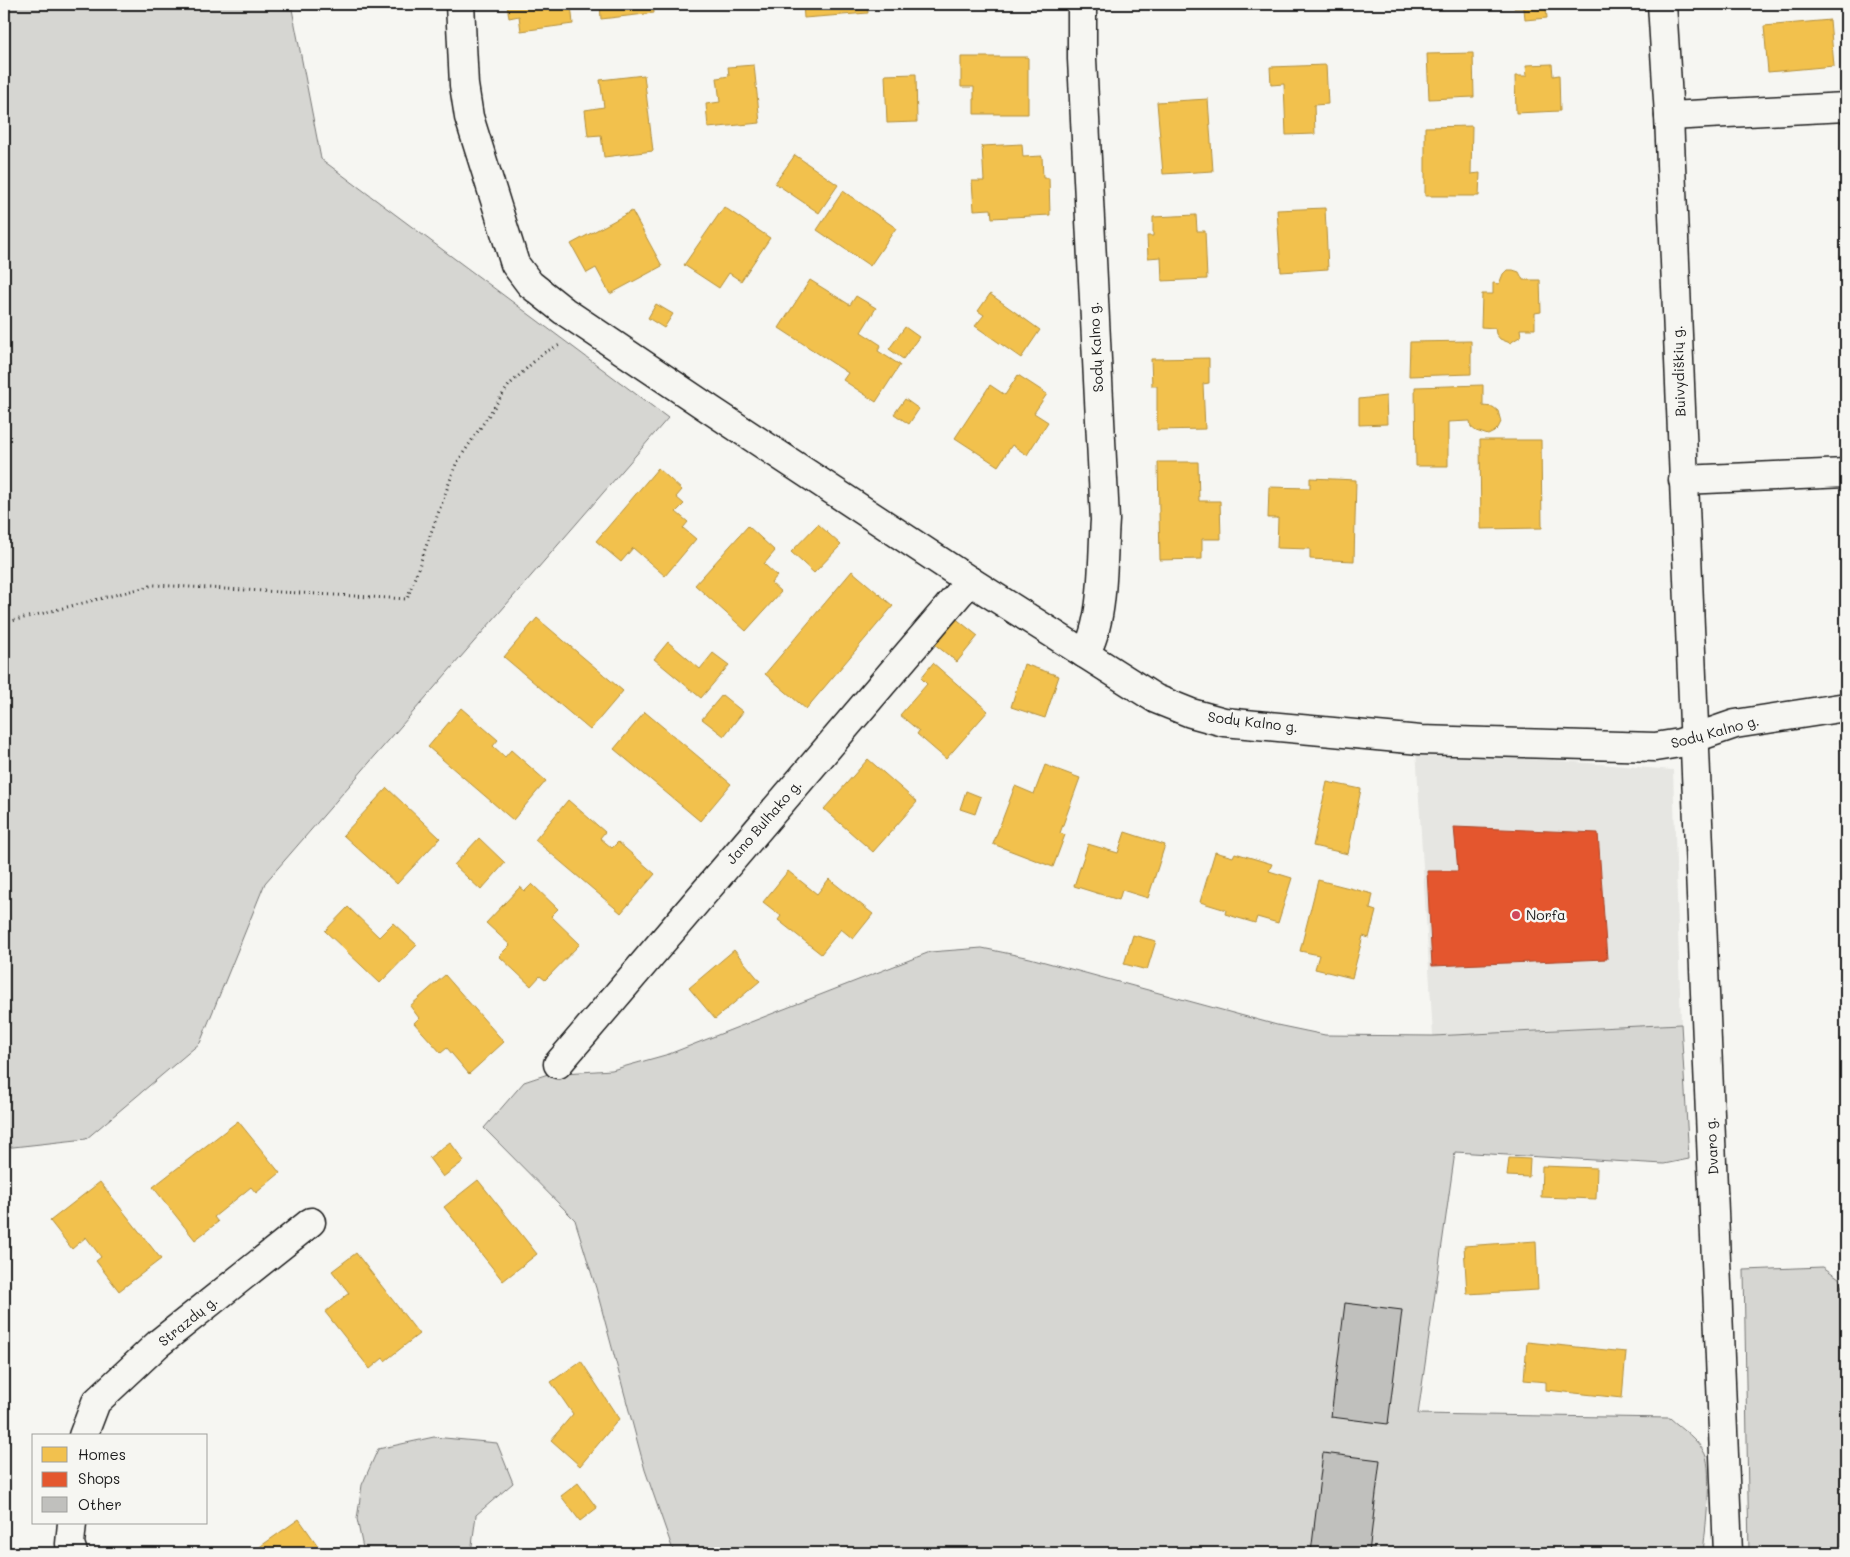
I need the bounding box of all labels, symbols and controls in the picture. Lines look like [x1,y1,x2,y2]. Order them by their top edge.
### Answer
street label: Sodų Kalno g. [1084,301,1107,393]
street label: Buivydiškių g. [1667,325,1690,417]
street label: Sodų Kalno g. [1207,707,1299,736]
street label: Sodų Kalno g. [1669,711,1761,752]
street label: Jano Bulhako g. [722,775,806,868]
place label: Norfa [1526,905,1566,924]
marker: Norfa [1510,909,1522,921]
street label: Dvaro g. [1701,1117,1723,1175]
street label: Strazdų g. [154,1291,221,1350]
legend [32,1434,208,1524]
text: Homes [78,1444,126,1464]
text: Shops [78,1468,120,1488]
text: Other [78,1494,122,1514]

